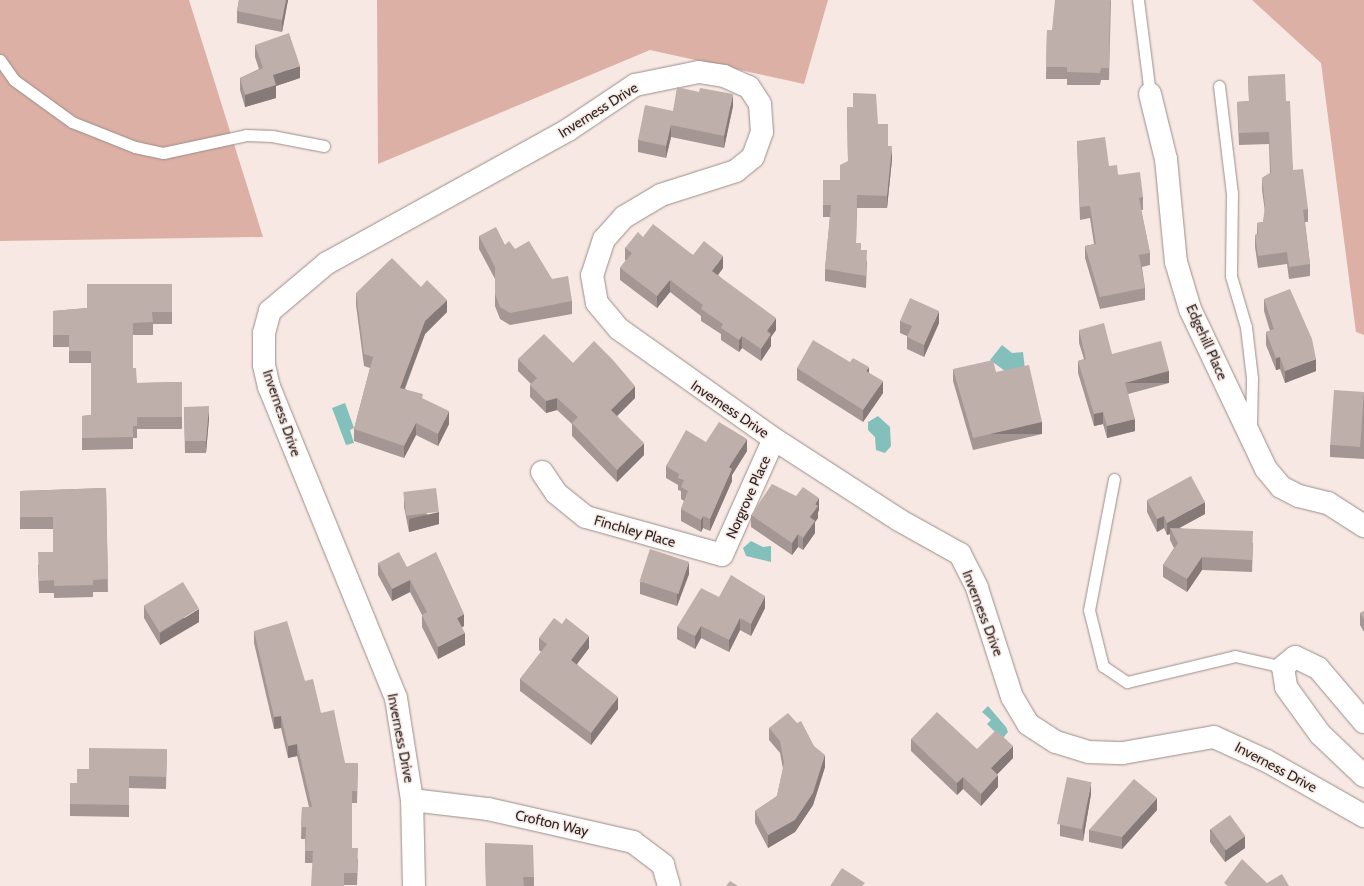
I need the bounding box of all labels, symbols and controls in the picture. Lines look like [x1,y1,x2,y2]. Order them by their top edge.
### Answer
street label: Inverness Drive [555,79,641,141]
street label: Edgehill Place [1183,302,1231,382]
street label: Inverness Drive [259,367,305,459]
street label: Inverness Drive [688,377,772,441]
street label: Norgrove Place [722,453,774,541]
street label: Finchley Place [592,511,678,551]
street label: Inverness Drive [959,568,1007,658]
street label: Inverness Drive [384,692,418,784]
street label: Inverness Drive [1232,738,1320,796]
street label: Crofton Way [514,806,590,840]

